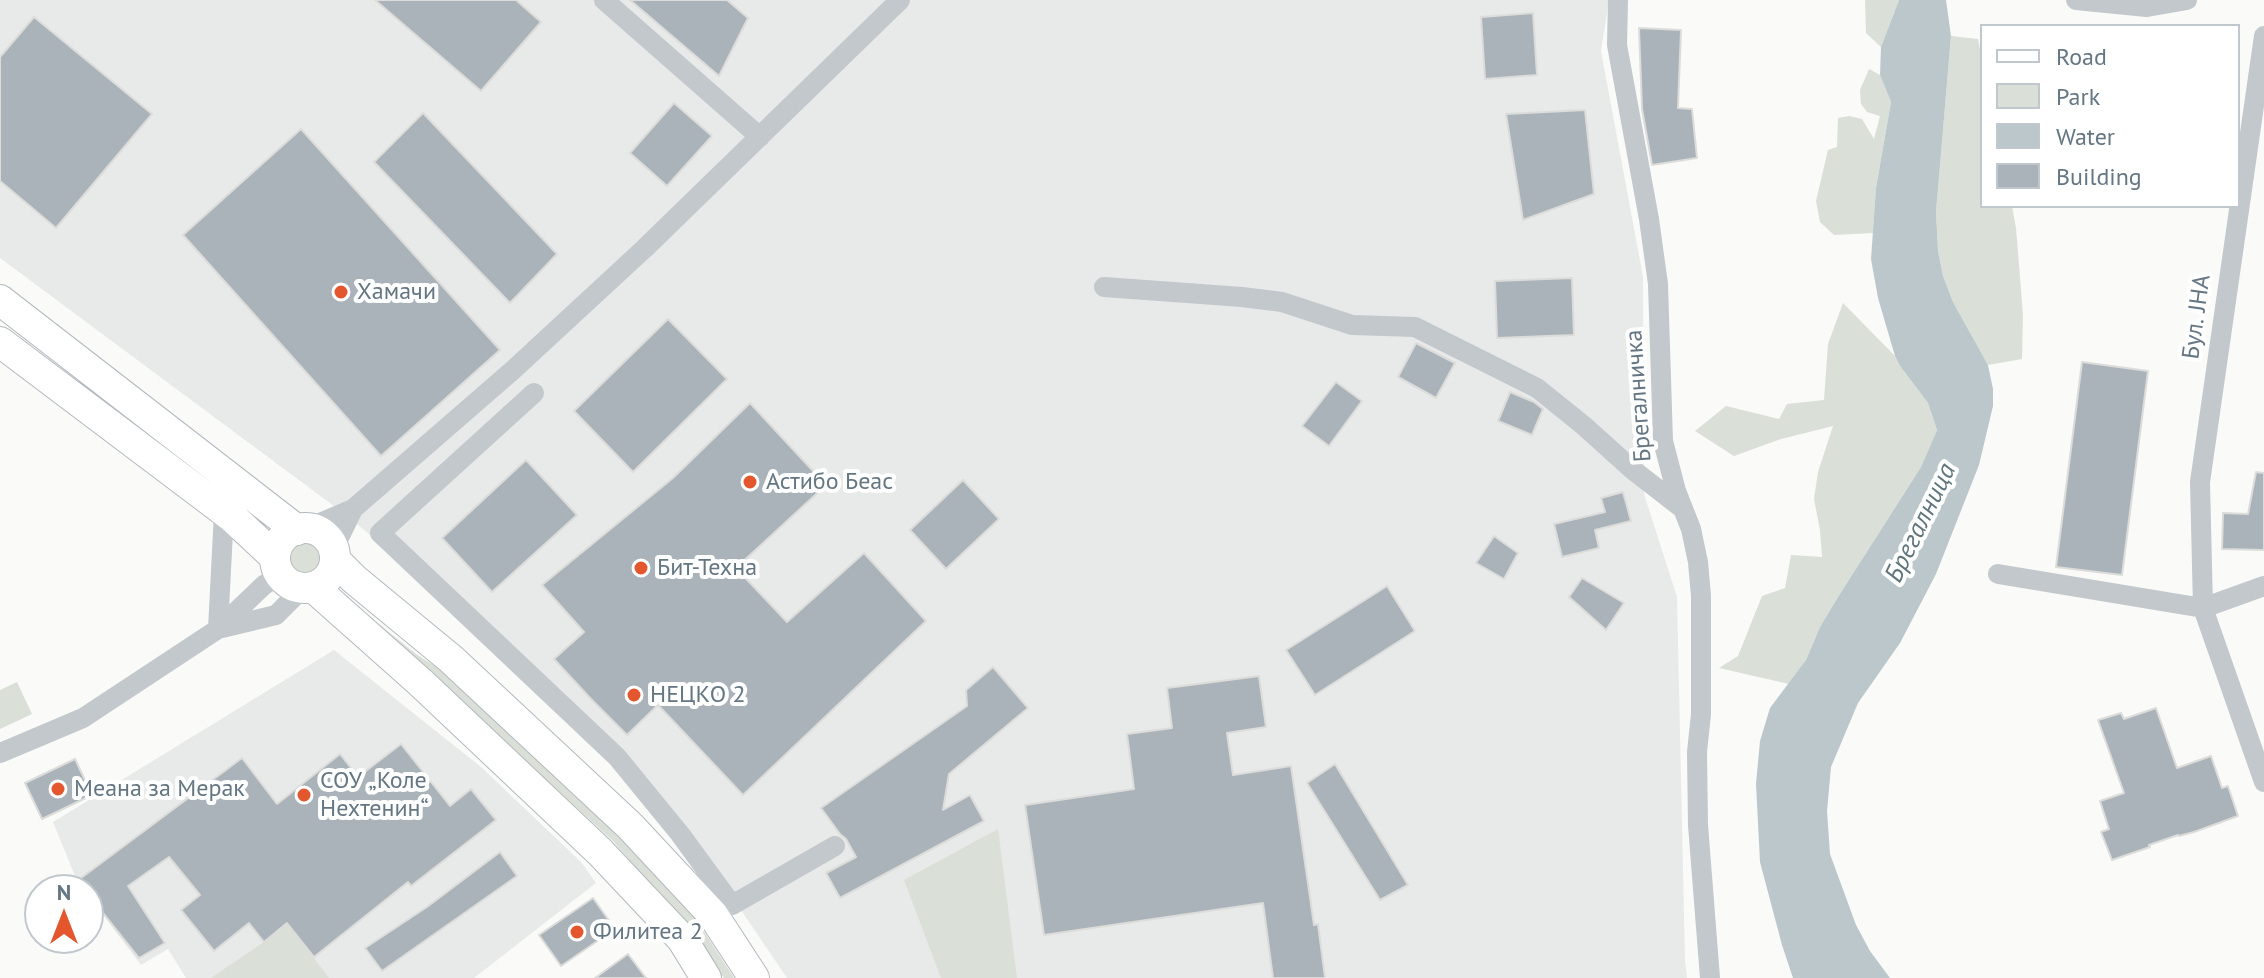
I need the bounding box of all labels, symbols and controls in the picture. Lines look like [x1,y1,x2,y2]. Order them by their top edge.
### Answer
legend [1980,24,2240,208]
text: Road [2056,41,2107,72]
text: Park [2056,81,2100,112]
text: Water [2056,121,2115,152]
text: Building [2056,161,2142,192]
street label: Бул. ЈНА [2177,273,2217,361]
place label: Хамачи [357,278,436,306]
marker: Хамачи [332,283,350,301]
street label: Брегалничка [1620,329,1658,463]
water label: Брегалница [1879,459,1963,587]
place label: Астибо Беас [766,468,893,496]
marker: Астибо Беас [741,473,759,491]
place label: Бит-Техна [657,554,757,582]
marker: Бит-Техна [632,559,650,577]
place label: НЕЦКО 2 [650,681,746,709]
marker: НЕЦКО 2 [625,686,643,704]
place label: СОУ „Коле Нехтенин“ [320,767,429,823]
place label: Меана за Мерак [74,775,245,803]
marker: Меана за Мерак [49,780,67,798]
marker: СОУ „Коле Нехтенин“ [295,786,313,804]
north arrow [24,874,104,954]
text: N [57,878,71,906]
place label: Филитеа 2 [593,918,703,946]
marker: Филитеа 2 [568,923,586,941]

